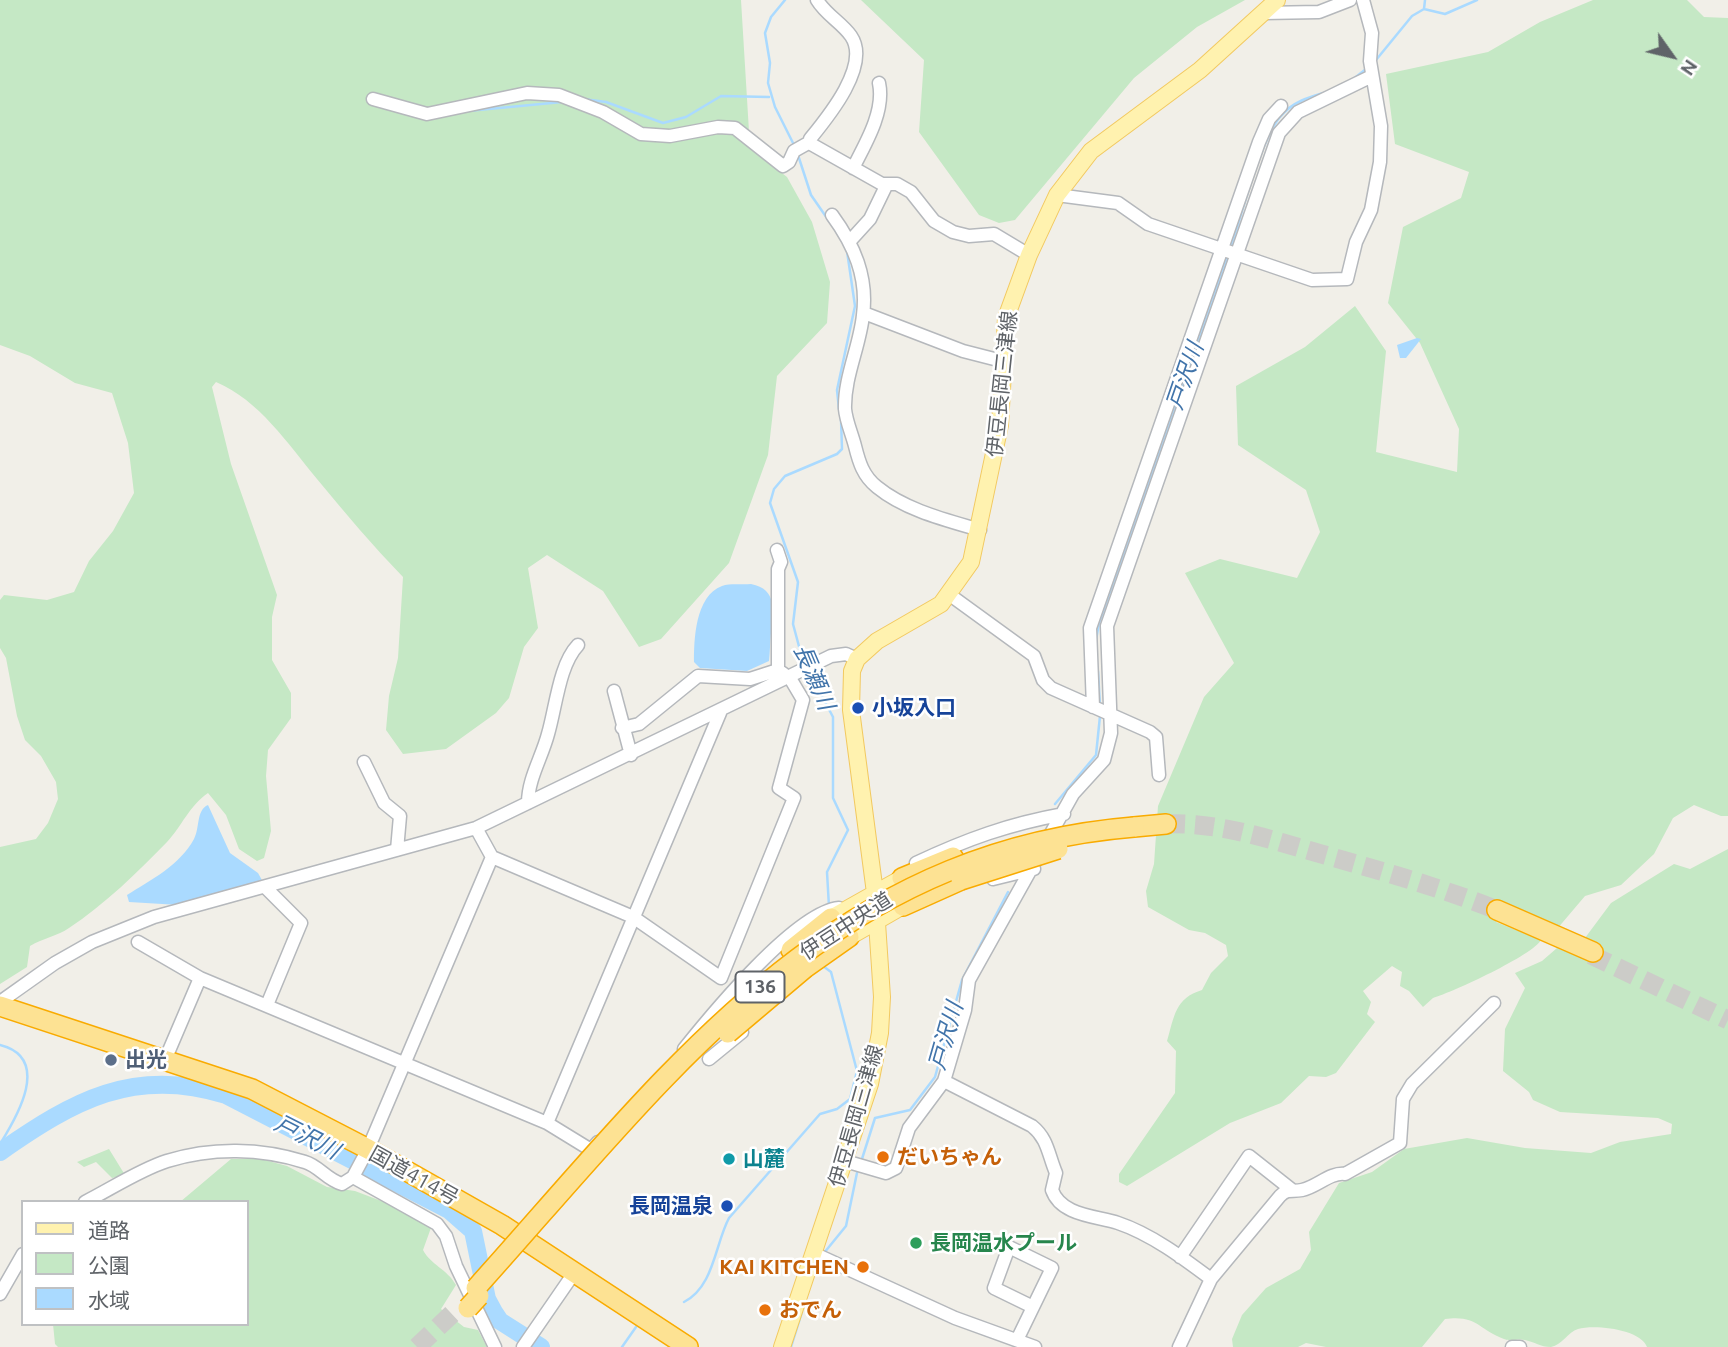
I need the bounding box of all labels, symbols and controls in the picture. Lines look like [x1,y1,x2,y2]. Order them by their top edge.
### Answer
north arrow [1637,21,1707,91]
text: N [1676,56,1702,80]
street label: 伊豆長岡三津線 [982,310,1022,458]
water label: 戸沢川 [1161,339,1209,413]
water label: 長瀬川 [788,640,840,714]
place label: 小坂入口 [872,695,956,721]
marker: 小坂入口 [850,700,866,716]
street label: 伊豆中央道 [795,887,897,965]
road number: 136 [736,972,784,1002]
water label: 戸沢川 [923,999,969,1073]
street label: 伊豆長岡三津線 [824,1042,888,1190]
place label: 出光 [125,1047,167,1073]
marker: 出光 [103,1052,119,1068]
water label: 戸沢川 [270,1109,344,1165]
street label: 国道414号 [365,1141,463,1211]
place label: だいちゃん [897,1144,1002,1170]
place label: 山麓 [743,1146,785,1172]
marker: だいちゃん [875,1149,891,1165]
marker: 山麓 [721,1151,737,1167]
place label: 長岡温泉 [629,1193,713,1219]
marker: 長岡温泉 [719,1198,735,1214]
legend [21,1200,248,1326]
text: 道路 [88,1218,130,1242]
place label: 長岡温水プール [930,1230,1077,1256]
marker: 長岡温水プール [908,1235,924,1251]
text: 公園 [88,1253,130,1277]
place label: KAI KITCHEN [719,1254,849,1280]
marker: KAI KITCHEN [855,1259,871,1275]
text: 水域 [88,1288,130,1312]
place label: おでん [779,1297,842,1323]
marker: おでん [757,1302,773,1318]

